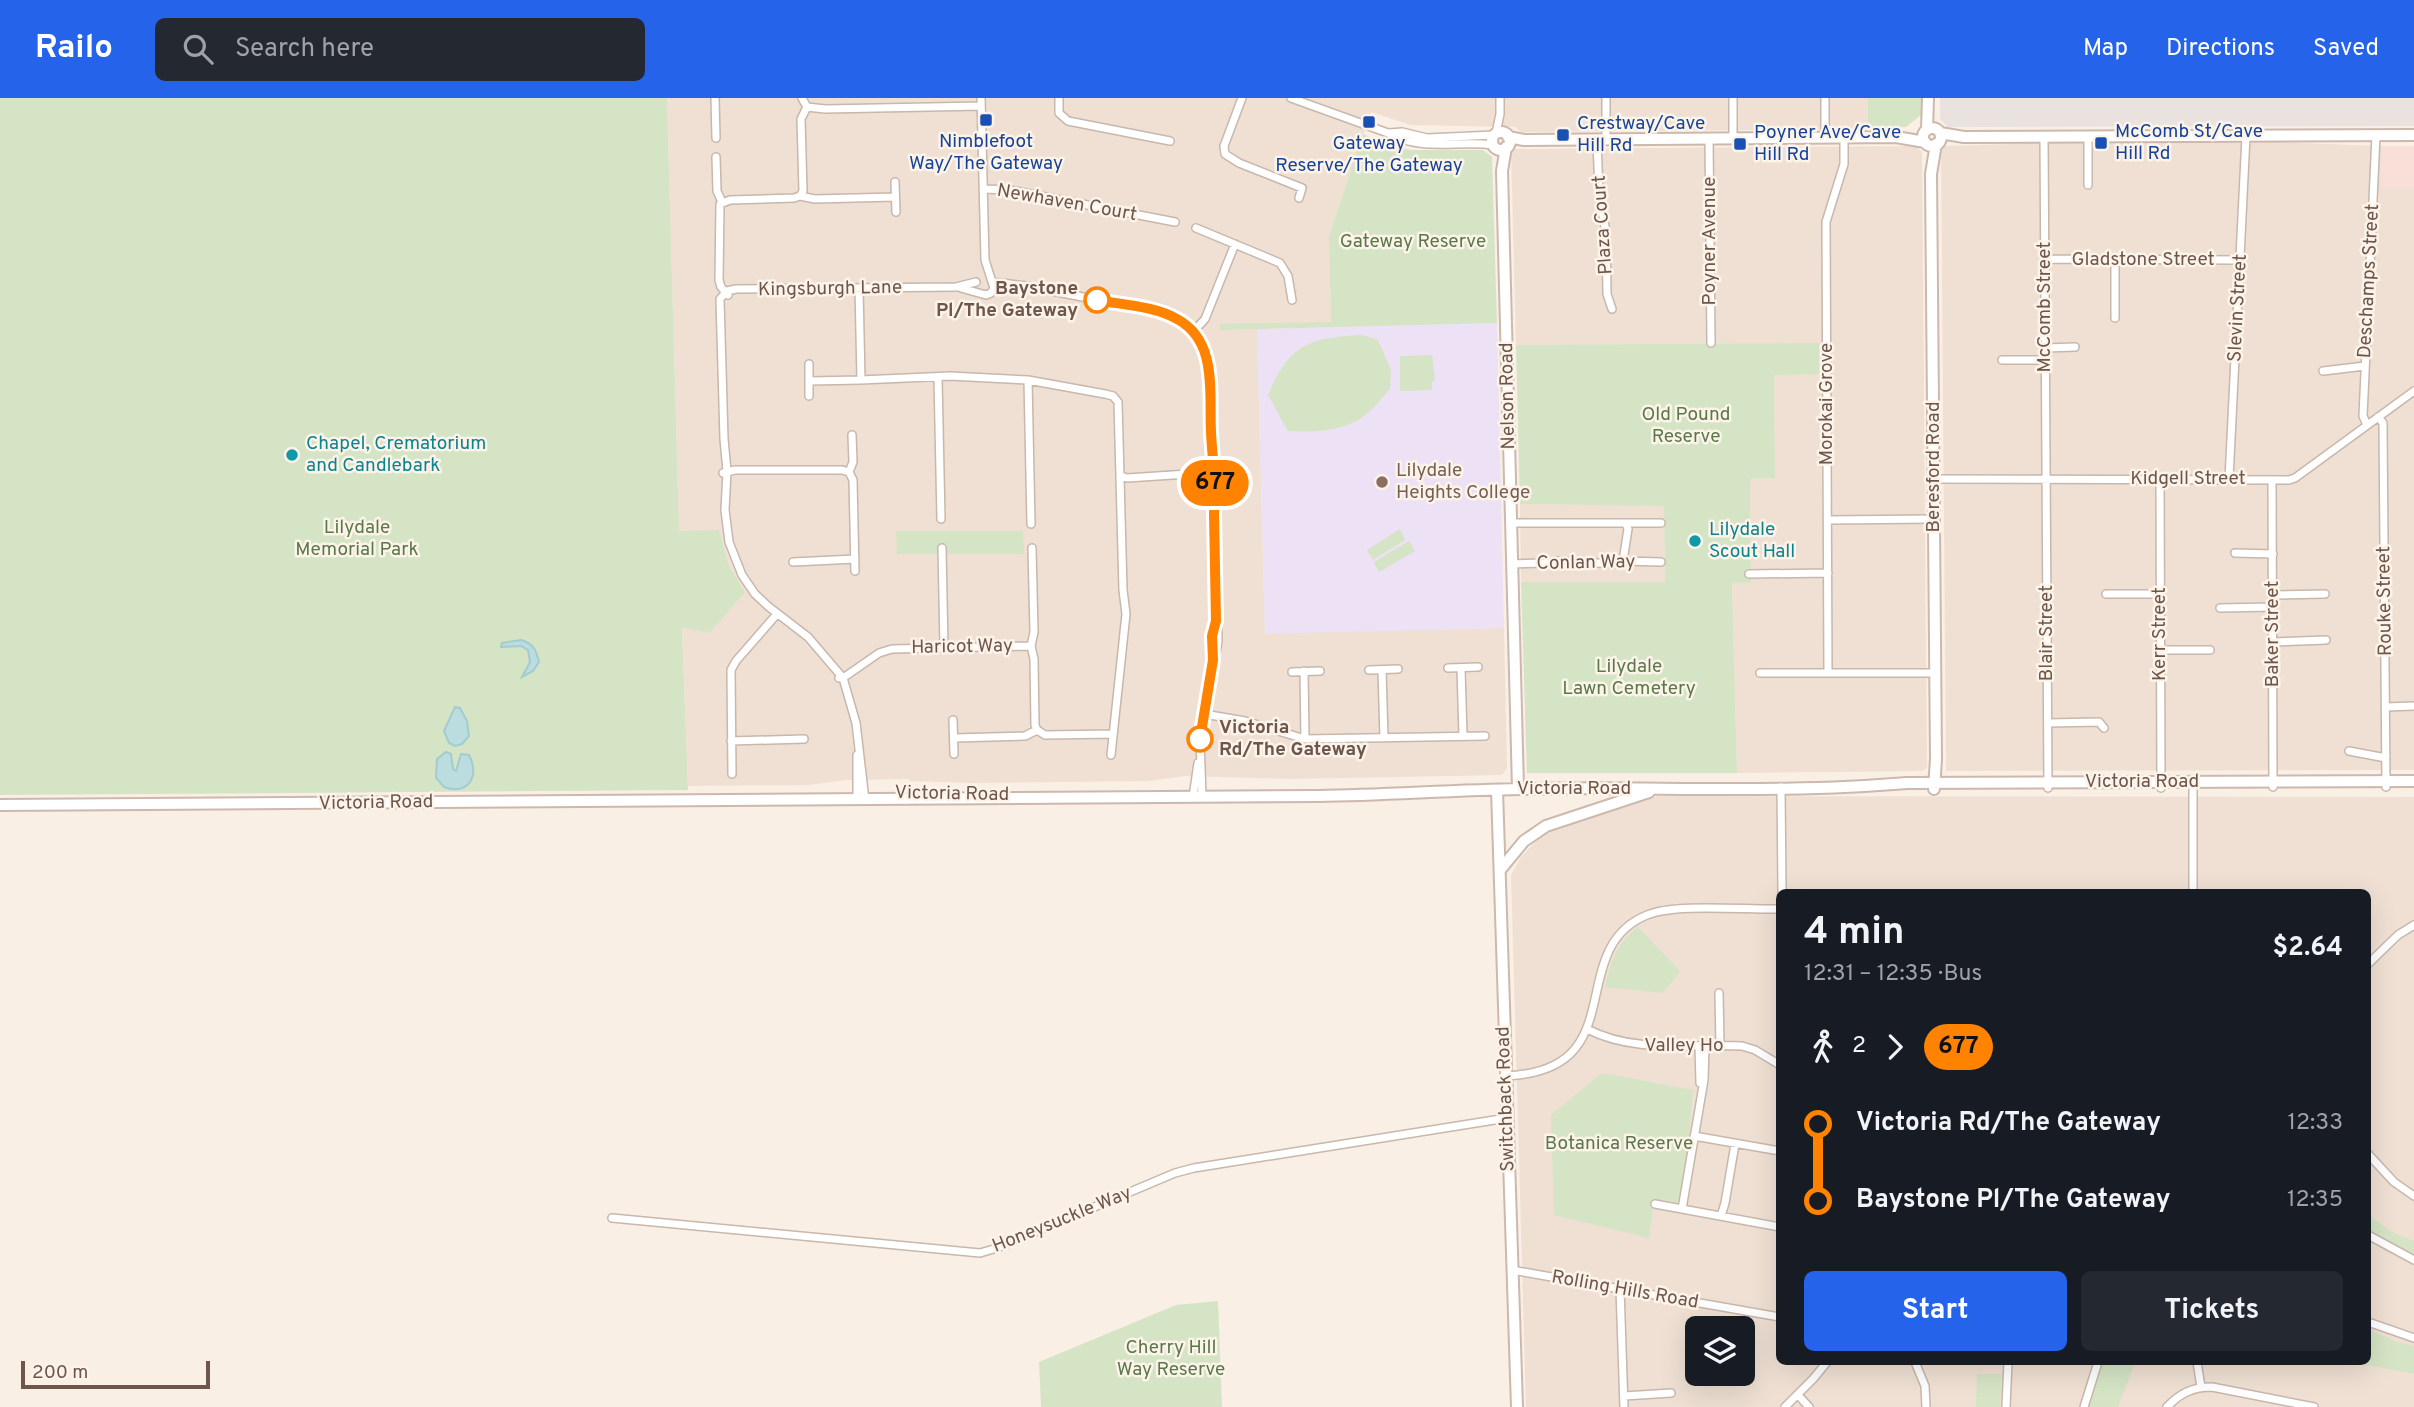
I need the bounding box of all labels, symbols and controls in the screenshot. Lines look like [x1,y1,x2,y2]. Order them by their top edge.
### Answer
search box [155,18,645,81]
text: Railo [35,28,113,70]
icon: search [179,30,217,68]
text: Search here [235,33,374,66]
text: Map [2083,34,2128,64]
text: Directions [2166,34,2275,64]
text: Saved [2313,34,2379,64]
marker: Nimblefoot Way/The Gateway [978,112,994,128]
place label: Crestway/Cave Hill Rd [1577,112,1705,158]
marker: Gateway Reserve/The Gateway [1361,114,1377,130]
place label: McComb St/Cave Hill Rd [2115,120,2263,166]
place label: Poyner Ave/Cave Hill Rd [1754,121,1901,167]
marker: Crestway/Cave Hill Rd [1555,127,1571,143]
place label: Nimblefoot Way/The Gateway [909,130,1063,176]
place label: Gateway Reserve/The Gateway [1275,132,1463,178]
marker: McComb St/Cave Hill Rd [2093,135,2109,151]
marker: Poyner Ave/Cave Hill Rd [1732,136,1748,152]
street label: Plaza Court [1588,174,1618,276]
street label: Poyner Avenue [1698,177,1722,305]
street label: Newhaven Court [995,179,1139,227]
street label: Deschamps Street [2353,203,2385,359]
park label: Gateway Reserve [1340,230,1486,254]
street label: McComb Street [2033,242,2057,372]
street label: Gladstone Street [2071,248,2215,272]
street label: Slevin Street [2223,253,2253,363]
street label: Kingsburgh Lane [758,276,902,302]
place label: Baystone Pl/The Gateway [936,277,1078,323]
marker: Baystone Pl/The Gateway [1084,287,1110,313]
street label: Nelson Road [1495,342,1521,450]
street label: Morokai Grove [1815,343,1839,465]
street label: Beresford Road [1922,401,1946,533]
park label: Old Pound Reserve [1641,403,1731,449]
place label: Chapel, Crematorium and Candlebark [306,432,486,478]
marker: Chapel, Crematorium and Candlebark [284,447,300,463]
place label: Lilydale Heights College [1396,459,1530,505]
line badge: 677 [1175,460,1255,506]
street label: Kidgell Street [2130,467,2246,491]
text: 677 [1195,468,1235,498]
marker: Lilydale Heights College [1374,474,1390,490]
park label: Lilydale Memorial Park [295,516,419,562]
place label: Lilydale Scout Hall [1709,518,1795,564]
marker: Lilydale Scout Hall [1687,533,1703,549]
street label: Rouke Street [2372,546,2398,656]
street label: Conlan Way [1536,550,1636,576]
street label: Baker Street [2261,581,2285,687]
street label: Blair Street [2035,585,2059,681]
street label: Kerr Street [2148,587,2172,681]
street label: Haricot Way [911,634,1013,660]
park label: Lilydale Lawn Cemetery [1562,655,1696,701]
place label: Victoria Rd/The Gateway [1219,716,1367,762]
marker: Victoria Rd/The Gateway [1187,726,1213,752]
street label: Victoria Road [2085,770,2199,794]
street label: Victoria Road [1517,777,1631,801]
street label: Victoria Road [895,781,1009,807]
street label: Victoria Road [319,790,433,816]
text: 4 min [1804,909,1904,958]
text: $2.64 [2272,932,2343,965]
text: 12:31 – 12:35 · Bus [1804,960,1982,989]
street label: Switchback Road [1491,1026,1521,1172]
icon: walk [1804,1028,1842,1066]
icon: forward [1876,1028,1914,1066]
text: 2 [1852,1032,1866,1061]
text: 677 [1938,1032,1979,1062]
street label: Valley Ho [1644,1034,1724,1058]
text: Victoria Rd/The Gateway [1856,1107,2161,1140]
text: 12:33 [2287,1109,2343,1138]
park label: Botanica Reserve [1545,1132,1693,1156]
street label: Honeysuckle Way [989,1181,1135,1259]
text: Baystone Pl/The Gateway [1856,1184,2171,1217]
text: 12:35 [2287,1186,2343,1215]
street label: Rolling Hills Road [1549,1265,1701,1315]
button: Start [1804,1271,2067,1351]
button: Tickets [2081,1271,2343,1351]
map controls [1685,1316,1755,1386]
button: layers [1685,1316,1755,1386]
park label: Cherry Hill Way Reserve [1117,1336,1225,1382]
scale bar [21,1358,210,1390]
text: 200 m [32,1361,88,1385]

